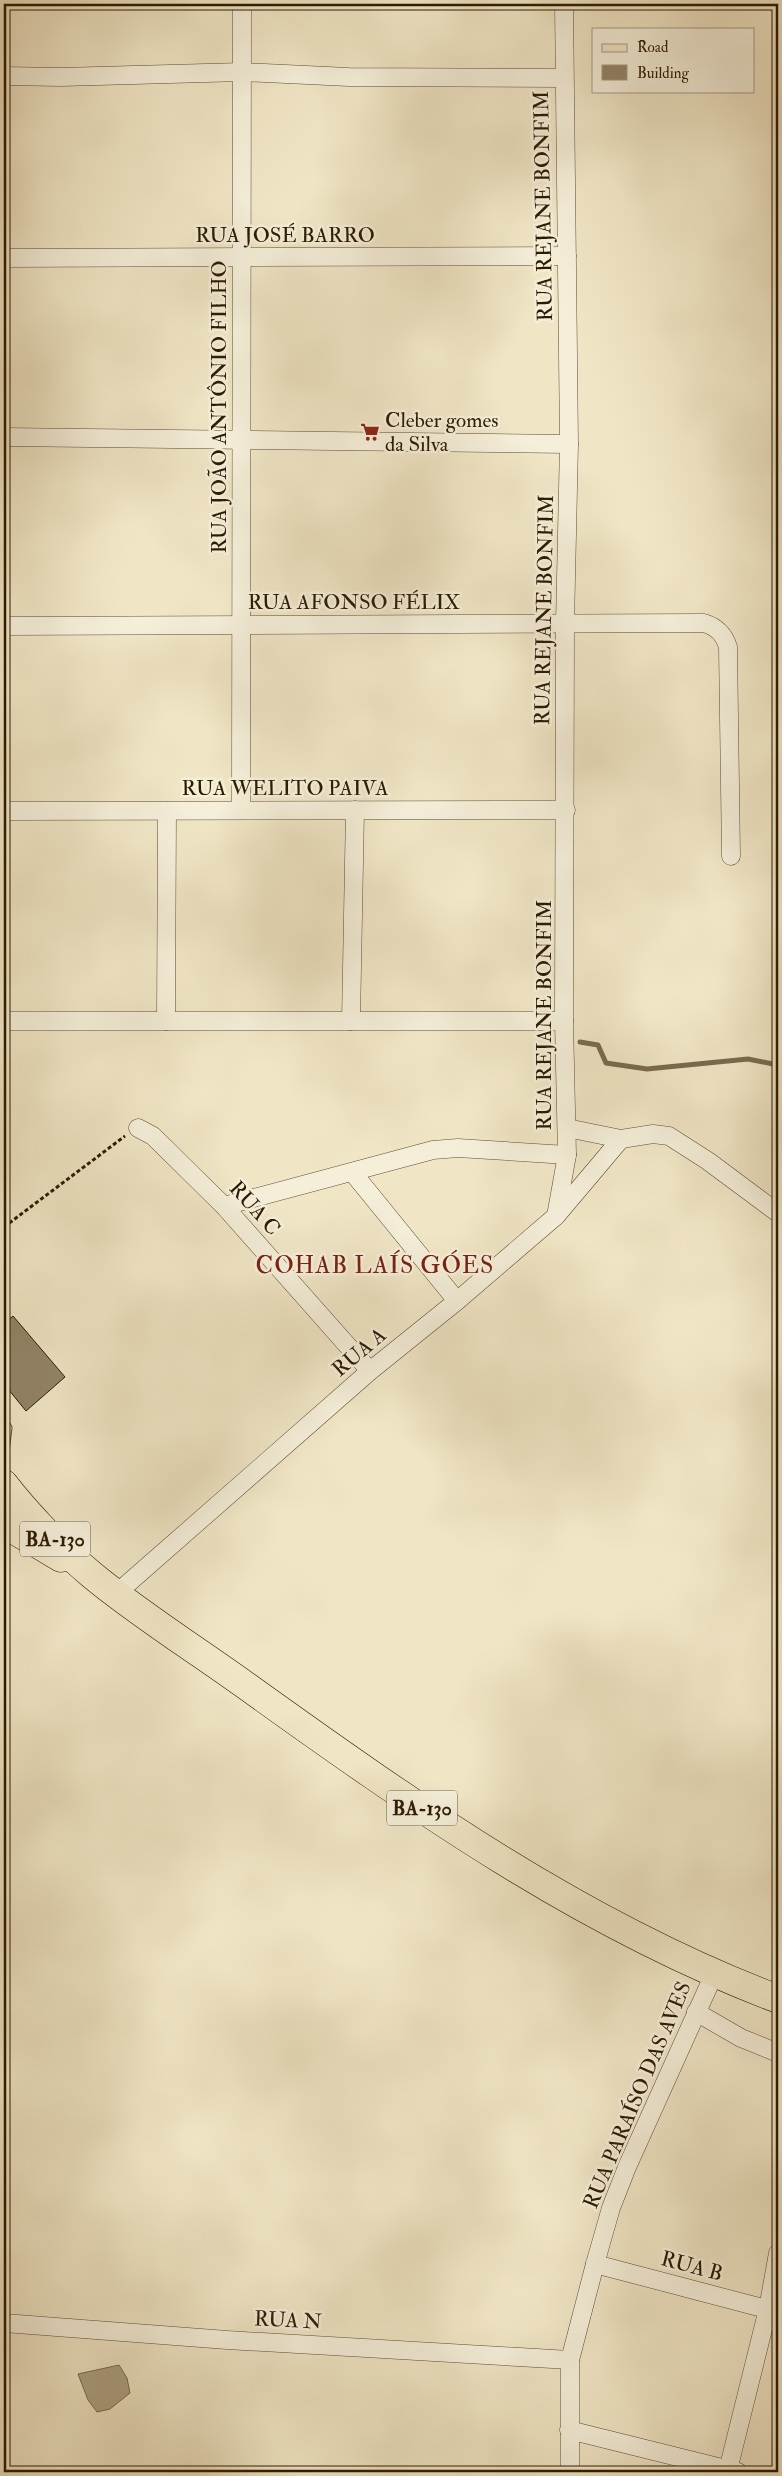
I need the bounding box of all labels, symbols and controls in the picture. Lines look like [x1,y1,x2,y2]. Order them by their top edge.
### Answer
legend [592,28,754,92]
text: Road [637,38,669,57]
text: Building [637,64,689,83]
street label: RUA REJANE BONFIM [528,90,559,322]
street label: RUA JOSÉ BARRO [195,222,375,249]
street label: RUA JOÃO ANTÔNIO FILHO [206,260,233,554]
place label: Cleber gomes da Silva [385,407,498,458]
supermarket icon: Cleber gomes da Silva [359,421,381,443]
street label: RUA REJANE BONFIM [529,494,560,726]
street label: RUA AFONSO FÉLIX [248,589,460,616]
street label: RUA WELITO PAIVA [181,775,389,802]
street label: RUA REJANE BONFIM [531,900,558,1130]
street label: RUA C [223,1175,286,1241]
district label: COHAB LAÍS GÓES [256,1249,494,1281]
street label: RUA A [327,1322,392,1383]
road number: BA-130 [20,1522,90,1556]
road number: BA-130 [387,1790,457,1826]
street label: RUA PARAÍSO DAS AVES [577,1978,698,2213]
street label: RUA B [658,2245,726,2288]
street label: RUA N [253,2305,323,2336]

